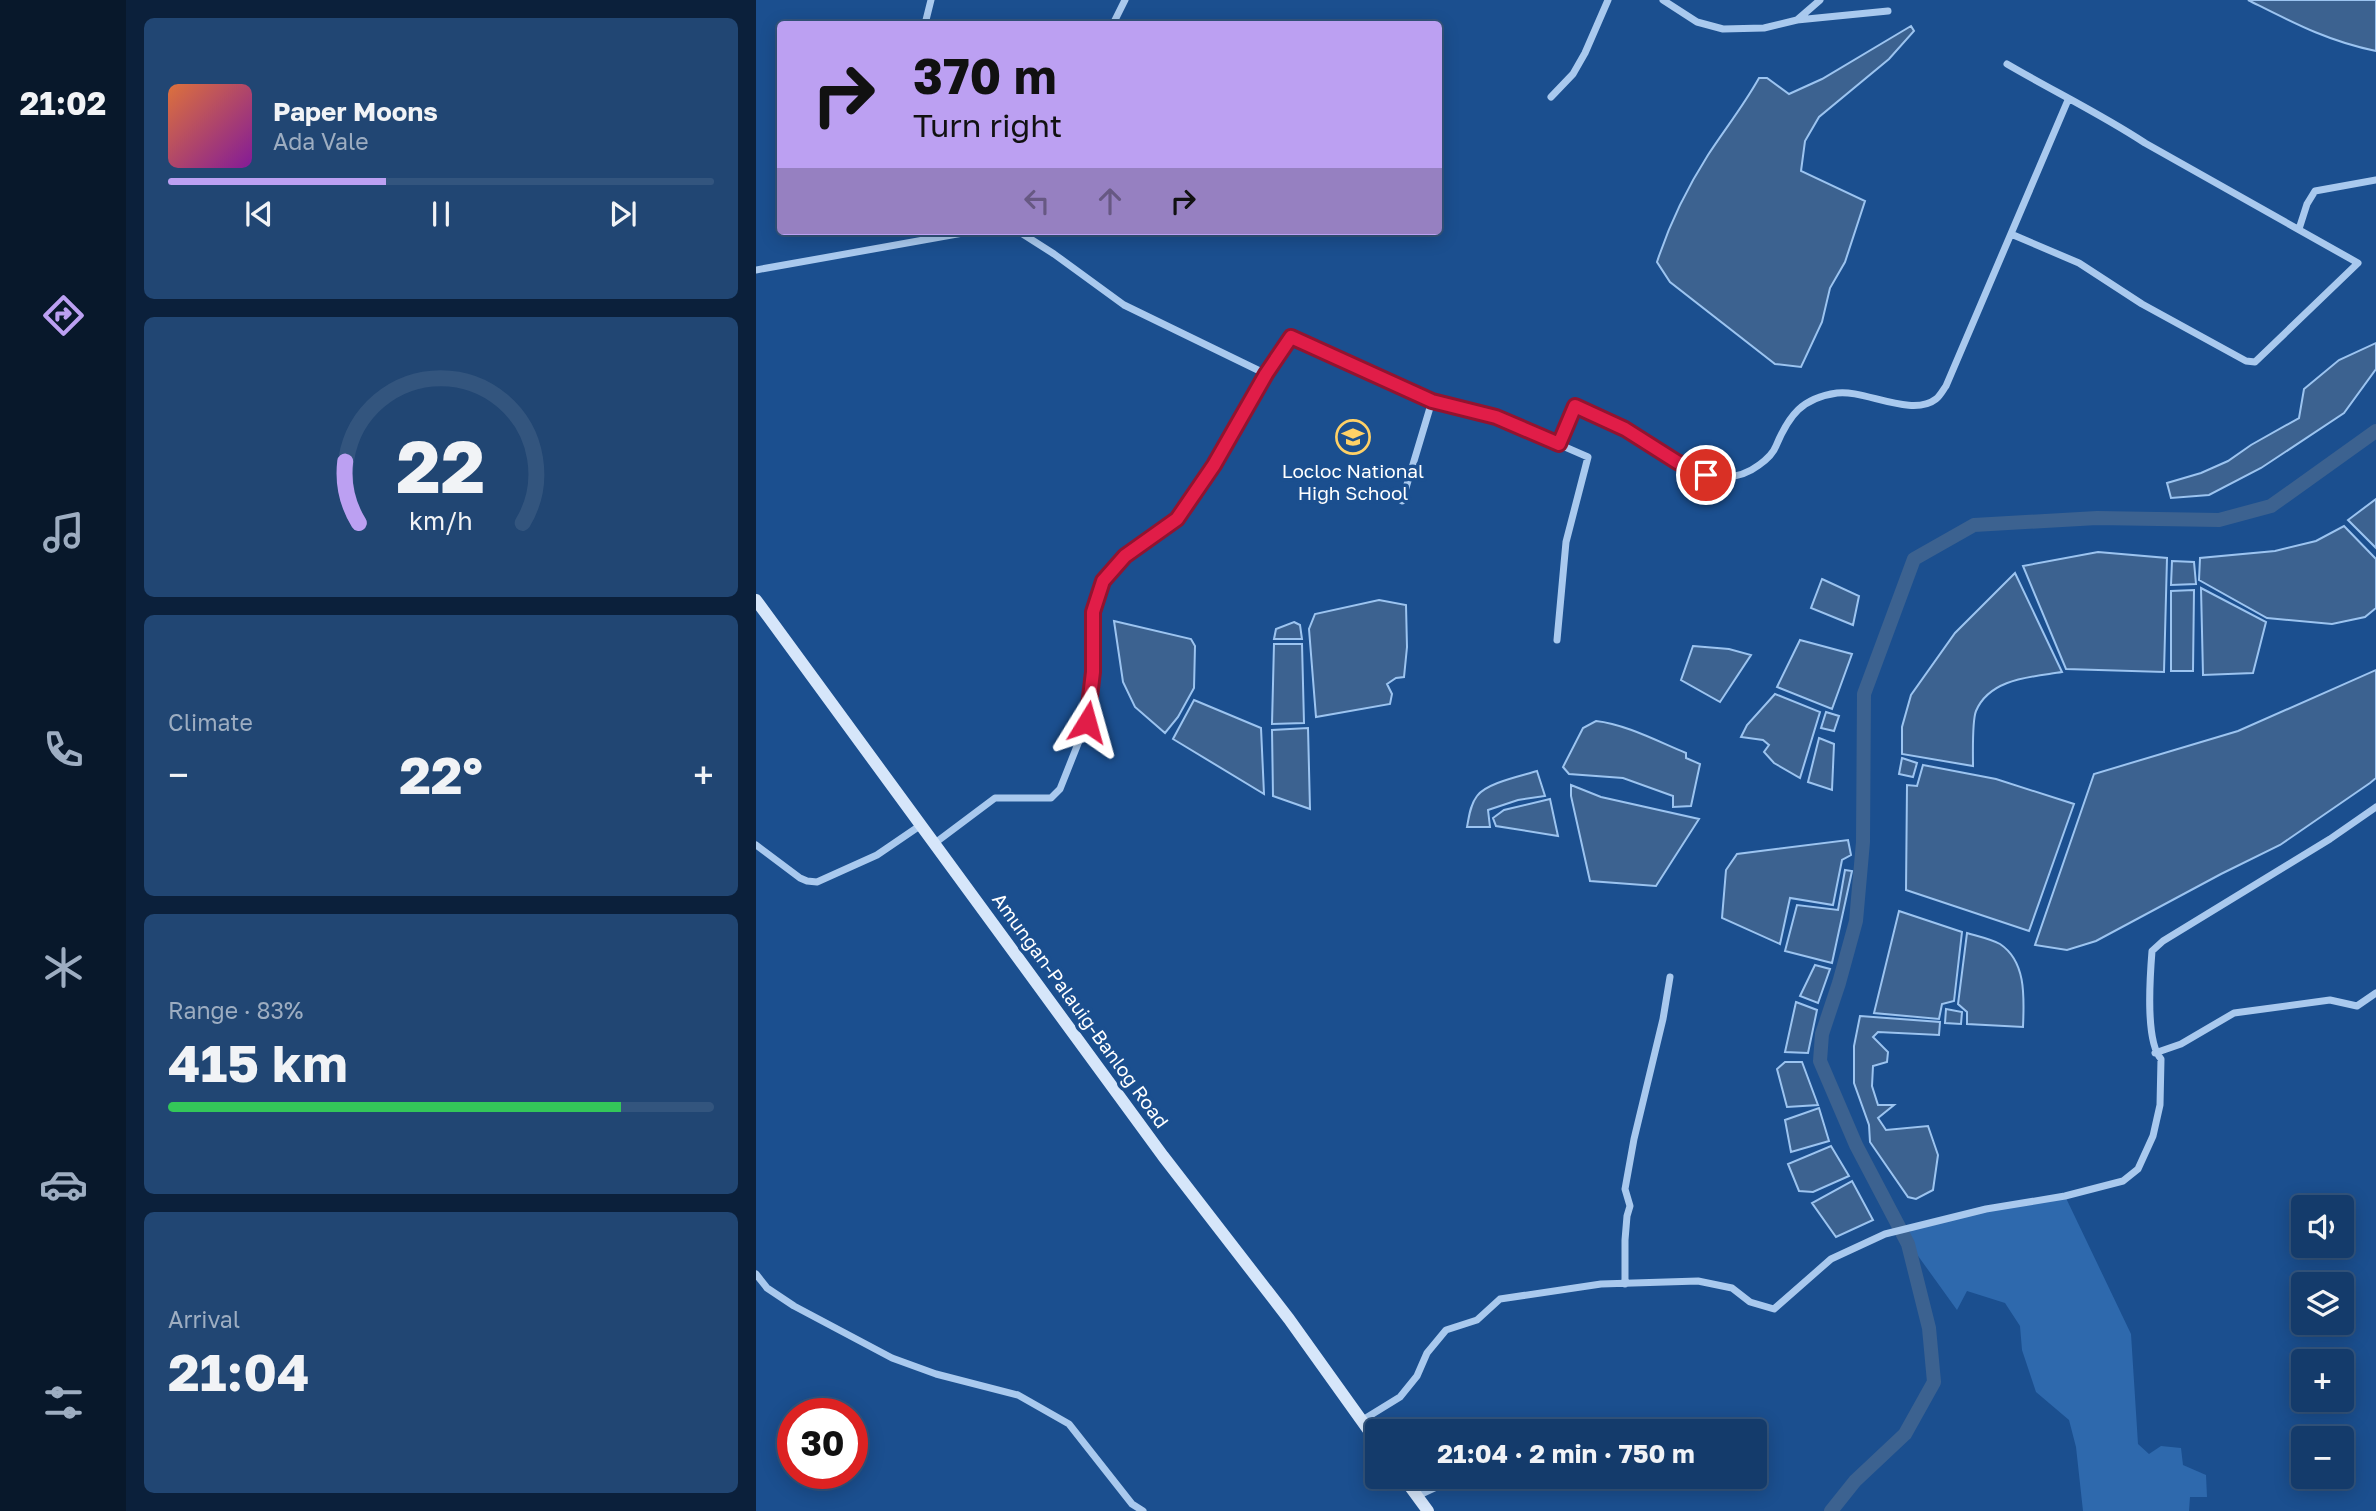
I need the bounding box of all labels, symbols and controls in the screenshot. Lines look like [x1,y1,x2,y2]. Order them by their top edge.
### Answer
text: 370 m [913,46,1057,105]
icon: right [798,49,889,140]
text: 21:02 [20,84,106,122]
text: Paper Moons [273,96,438,127]
text: Turn right [913,106,1062,144]
text: Ada Vale [273,127,369,155]
icon: left [1018,182,1056,220]
icon: ahead [1091,182,1129,220]
icon: right [1164,182,1202,220]
icon: previous [240,195,278,233]
icon: pause [422,195,460,233]
icon: next [604,195,642,233]
icon: directions [39,291,88,340]
school or university icon: Locloc National High School [1334,418,1372,456]
text: 22 [397,422,485,509]
pin [1676,445,1736,505]
icon: arrive [1687,456,1725,494]
place label: Locloc National High School [1282,459,1424,504]
text: km/h [409,505,473,536]
icon: music [39,508,88,557]
position arrow [1050,685,1124,759]
text: Climate [168,708,253,736]
icon: phone [39,725,88,774]
text: 22° [399,743,483,805]
text: − [168,752,189,797]
text: + [693,752,714,797]
street label: Amungan-Palauig-Banlog Road [988,888,1174,1132]
icon: climate [39,943,88,992]
text: Range · 83% [168,996,303,1024]
text: 415 km [168,1031,348,1093]
icon: car [39,1160,88,1209]
map controls [2291,1195,2354,1489]
button: sound [2291,1195,2354,1258]
button: layers [2291,1272,2354,1335]
text: Arrival [168,1305,240,1333]
text: 21:04 [168,1340,309,1402]
button: + [2291,1349,2354,1412]
icon: filters [39,1378,88,1427]
speed limit sign: 30 [777,1398,868,1489]
button: − [2291,1426,2354,1489]
text: 21:04 · 2 min · 750 m [1437,1438,1695,1469]

